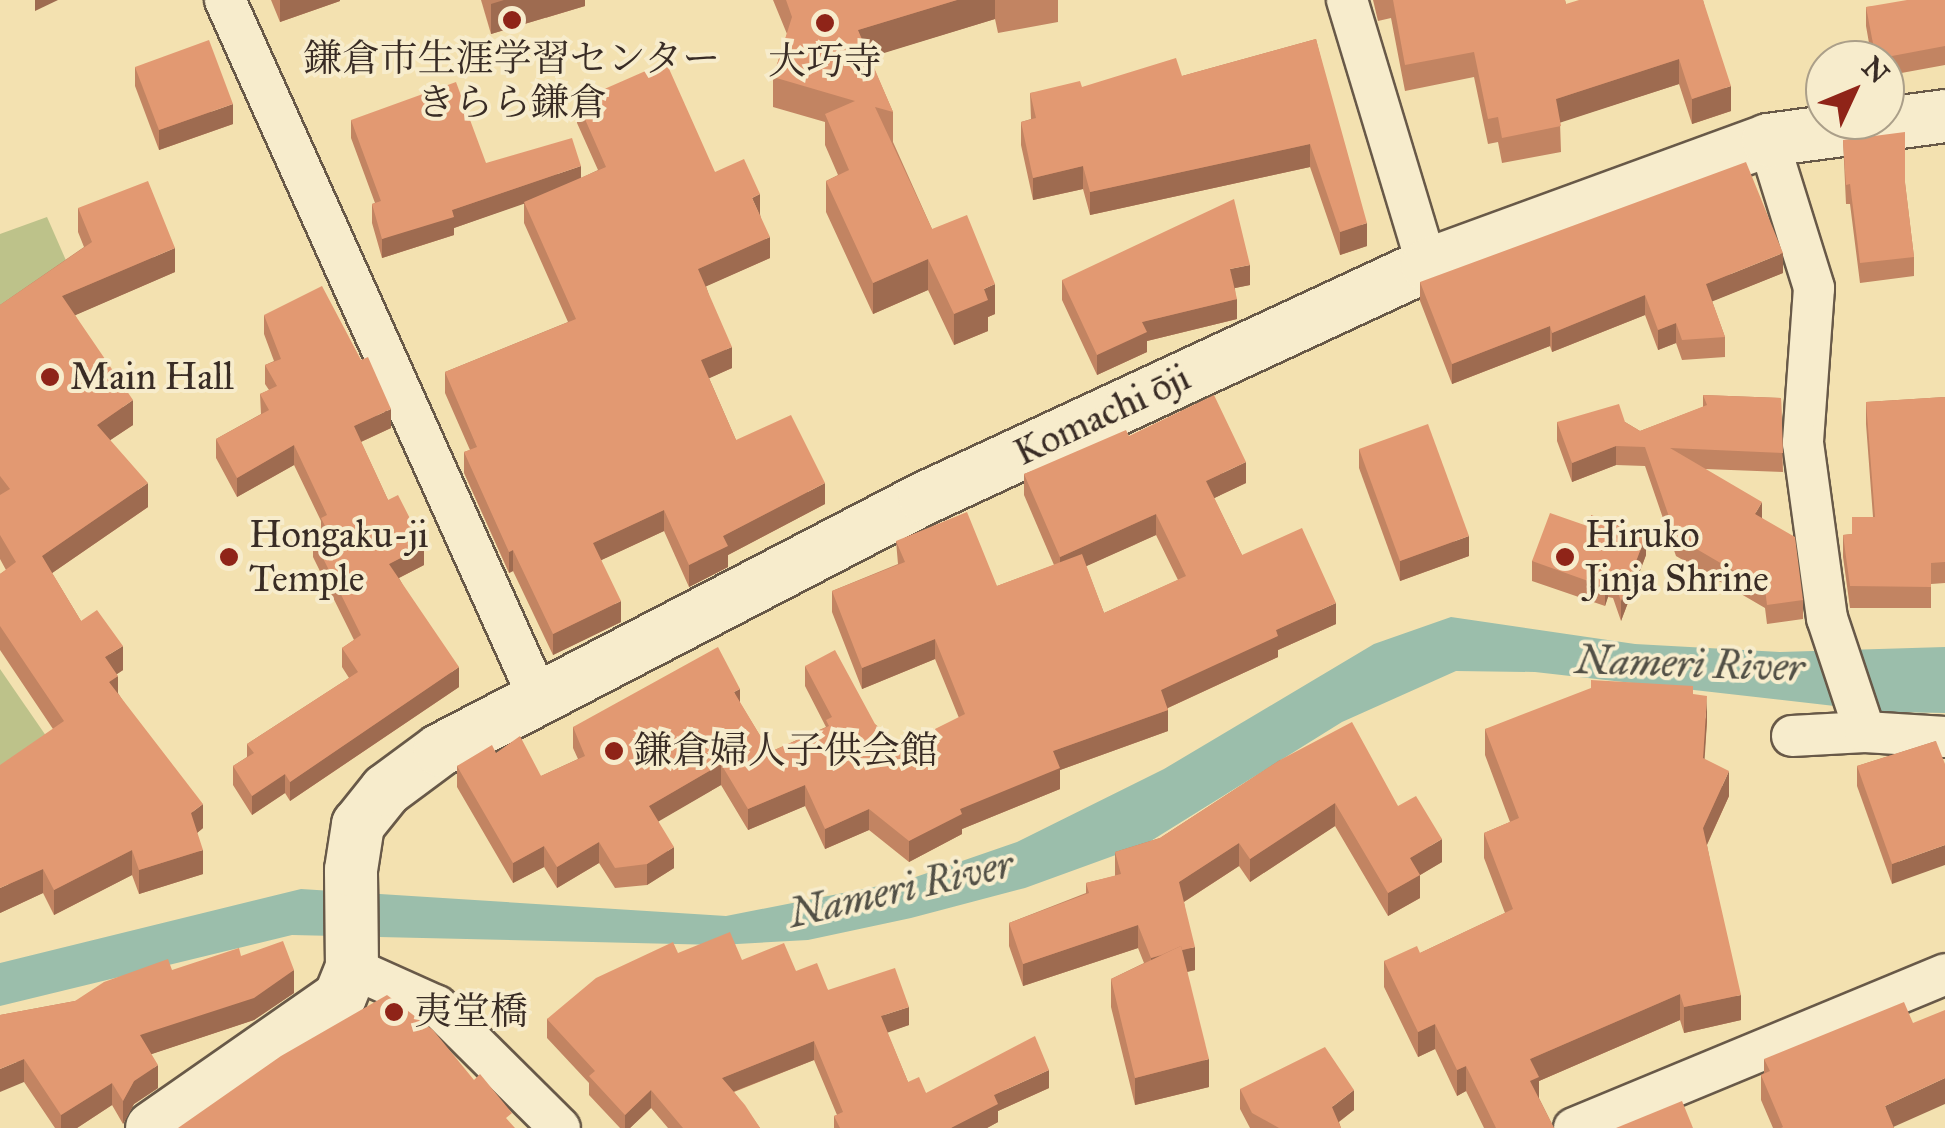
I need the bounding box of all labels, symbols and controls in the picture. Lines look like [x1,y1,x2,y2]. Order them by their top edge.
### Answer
marker: 鎌倉市生涯学習センター きらら鎌倉 [501,9,523,31]
marker: 大巧寺 [814,12,836,34]
place label: 鎌倉市生涯学習センター きらら鎌倉 [303,36,721,125]
place label: 大巧寺 [768,39,882,85]
north arrow [1805,40,1905,140]
text: N [1855,50,1896,91]
place label: Main Hall [70,354,234,400]
street label: Komachi ōji [1007,354,1197,476]
marker: Main Hall [39,366,61,388]
place label: Hongaku-ji Temple [249,512,428,602]
place label: Hiruko Jinja Shrine [1585,512,1769,602]
marker: Hongaku-ji Temple [218,546,240,568]
marker: Hiruko Jinja Shrine [1554,546,1576,568]
water label: Nameri River [1575,636,1805,692]
place label: 鎌倉婦人子供会館 [634,728,938,774]
marker: 鎌倉婦人子供会館 [603,740,625,762]
water label: Nameri River [784,840,1018,938]
place label: 夷堂橋 [414,989,528,1035]
marker: 夷堂橋 [383,1001,405,1023]

